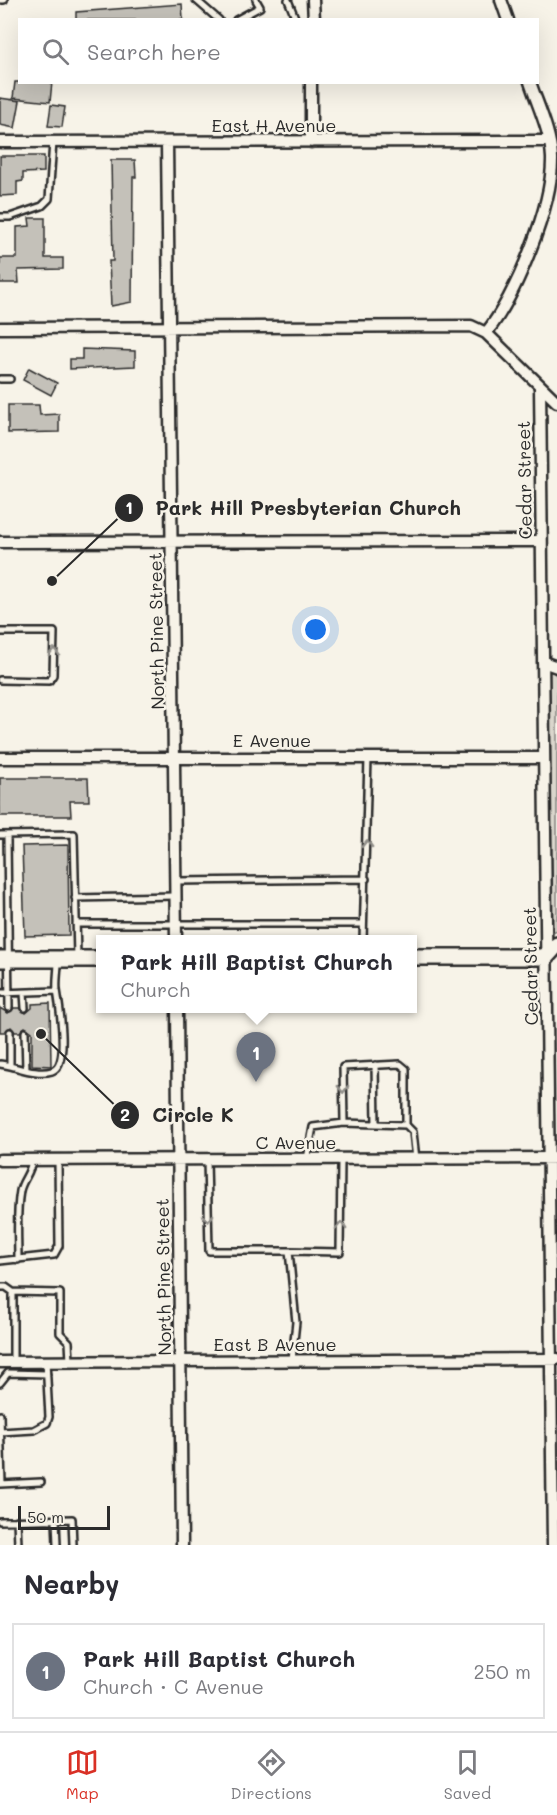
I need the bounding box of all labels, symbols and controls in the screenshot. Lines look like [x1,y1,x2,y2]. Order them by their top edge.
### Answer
search box [18,18,539,84]
icon: search [39,35,72,68]
text: Search here [87,37,221,66]
street label: East H Avenue [212,113,336,137]
street label: Cedar Street [511,420,537,540]
callout: Park Hill Presbyterian Church [114,489,473,527]
text: Park Hill Presbyterian Church [155,494,461,520]
text: 1 [125,495,133,519]
street label: North Pine Street [143,552,169,710]
your location [301,615,330,644]
one-way arrow [47,647,60,656]
street label: E Avenue [233,728,311,752]
one-way arrow [360,840,373,849]
street label: Cedar Street [517,906,543,1026]
popup [96,935,417,1013]
text: Park Hill Baptist Church [120,947,393,976]
text: Church [120,976,190,1002]
pin: 1 [236,1032,276,1082]
one-way arrow [337,1085,349,1094]
callout: Circle K [110,1096,245,1134]
text: Circle K [152,1101,234,1127]
text: 2 [120,1102,130,1126]
street label: C Avenue [256,1130,336,1154]
street label: North Pine Street [150,1198,176,1356]
one-way arrow [202,1213,214,1222]
one-way arrow [334,1221,347,1230]
street label: East B Avenue [213,1332,337,1356]
scale bar [18,1503,110,1530]
text: 50 m [27,1506,64,1527]
text: Nearby [24,1567,119,1601]
text: Park Hill Baptist Church [83,1644,355,1673]
text: 1 [41,1658,50,1684]
text: 250 m [474,1658,531,1684]
text: Church · C Avenue [83,1673,264,1699]
tab: Map [66,1746,99,1803]
tab: Directions [231,1746,312,1803]
tab: Saved [444,1746,491,1803]

